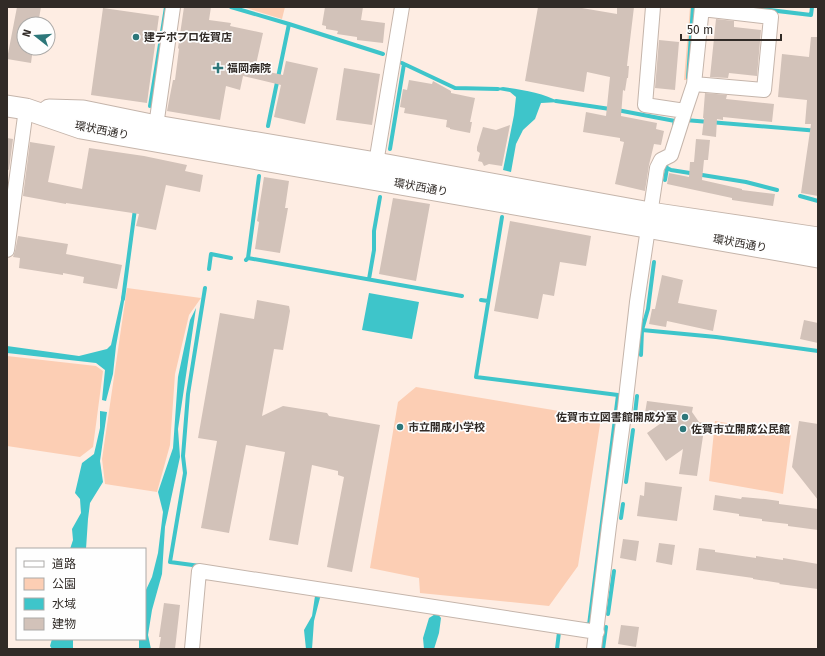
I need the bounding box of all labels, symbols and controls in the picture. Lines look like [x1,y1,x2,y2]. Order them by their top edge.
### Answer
north arrow [16,16,56,56]
scale bar [681,16,781,42]
text: 50 m [687,23,713,37]
text: N [20,28,34,39]
place label: 建デポプロ佐賀店 [144,31,232,44]
marker: 建デポプロ佐賀店 [131,32,141,42]
marker: 福岡病院 [212,62,224,74]
place label: 福岡病院 [227,62,271,75]
street label: 環状西通り [74,119,130,142]
street label: 環状西通り [393,176,449,199]
street label: 環状西通り [712,232,768,255]
place label: 佐賀市立図書館開成分室 [556,411,677,424]
marker: 佐賀市立図書館開成分室 [680,412,690,422]
place label: 市立開成小学校 [408,421,485,434]
marker: 市立開成小学校 [395,422,405,432]
place label: 佐賀市立開成公民館 [691,423,790,436]
marker: 佐賀市立開成公民館 [678,424,688,434]
legend [16,548,146,640]
text: 道路 [52,557,76,571]
text: 公園 [52,577,76,591]
text: 水域 [52,597,76,611]
text: 建物 [52,617,76,631]

